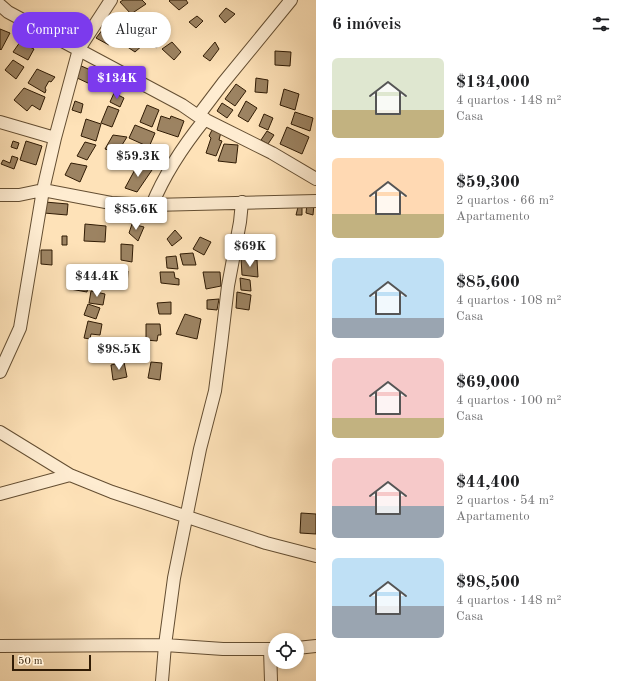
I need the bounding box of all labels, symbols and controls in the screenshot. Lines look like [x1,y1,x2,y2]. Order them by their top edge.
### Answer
chip: Comprar [12,12,93,48]
chip: Alugar [101,12,171,48]
icon: filters [590,13,612,35]
text: 6 imóveis [332,16,401,33]
pin: $134K [89,66,145,100]
text: $134K [97,72,137,85]
icon: home [364,74,412,122]
text: $134,000 [456,74,530,91]
text: 4 quartos · 148 m² [456,94,561,107]
text: Casa [456,110,483,123]
pin: $59.3K [105,144,171,178]
text: $59.3K [116,150,160,163]
icon: home [364,174,412,222]
text: $59,300 [456,174,520,191]
text: 2 quartos · 66 m² [456,194,554,207]
pin: $85.6K [103,197,169,231]
text: $85.6K [114,203,158,216]
text: Apartamento [456,210,530,223]
pin: $69K [226,234,274,268]
text: $69K [234,240,266,253]
pin: $44.4K [64,264,130,298]
text: $44.4K [75,270,119,283]
icon: home [364,274,412,322]
text: $85,600 [456,274,520,291]
text: 4 quartos · 108 m² [456,294,561,307]
text: Casa [456,310,483,323]
pin: $98.5K [86,337,152,371]
text: $98.5K [97,343,141,356]
icon: home [364,374,412,422]
text: $69,000 [456,374,520,391]
text: 4 quartos · 100 m² [456,394,561,407]
text: Casa [456,410,483,423]
icon: home [364,474,412,522]
text: $44,400 [456,474,520,491]
text: 2 quartos · 54 m² [456,494,554,507]
text: Apartamento [456,510,530,523]
icon: home [364,574,412,622]
text: $98,500 [456,574,520,591]
text: 4 quartos · 148 m² [456,594,561,607]
text: Casa [456,610,483,623]
map controls [268,633,304,669]
button: locate [268,633,304,669]
scale bar [12,653,91,672]
text: 50 m [18,656,43,667]

